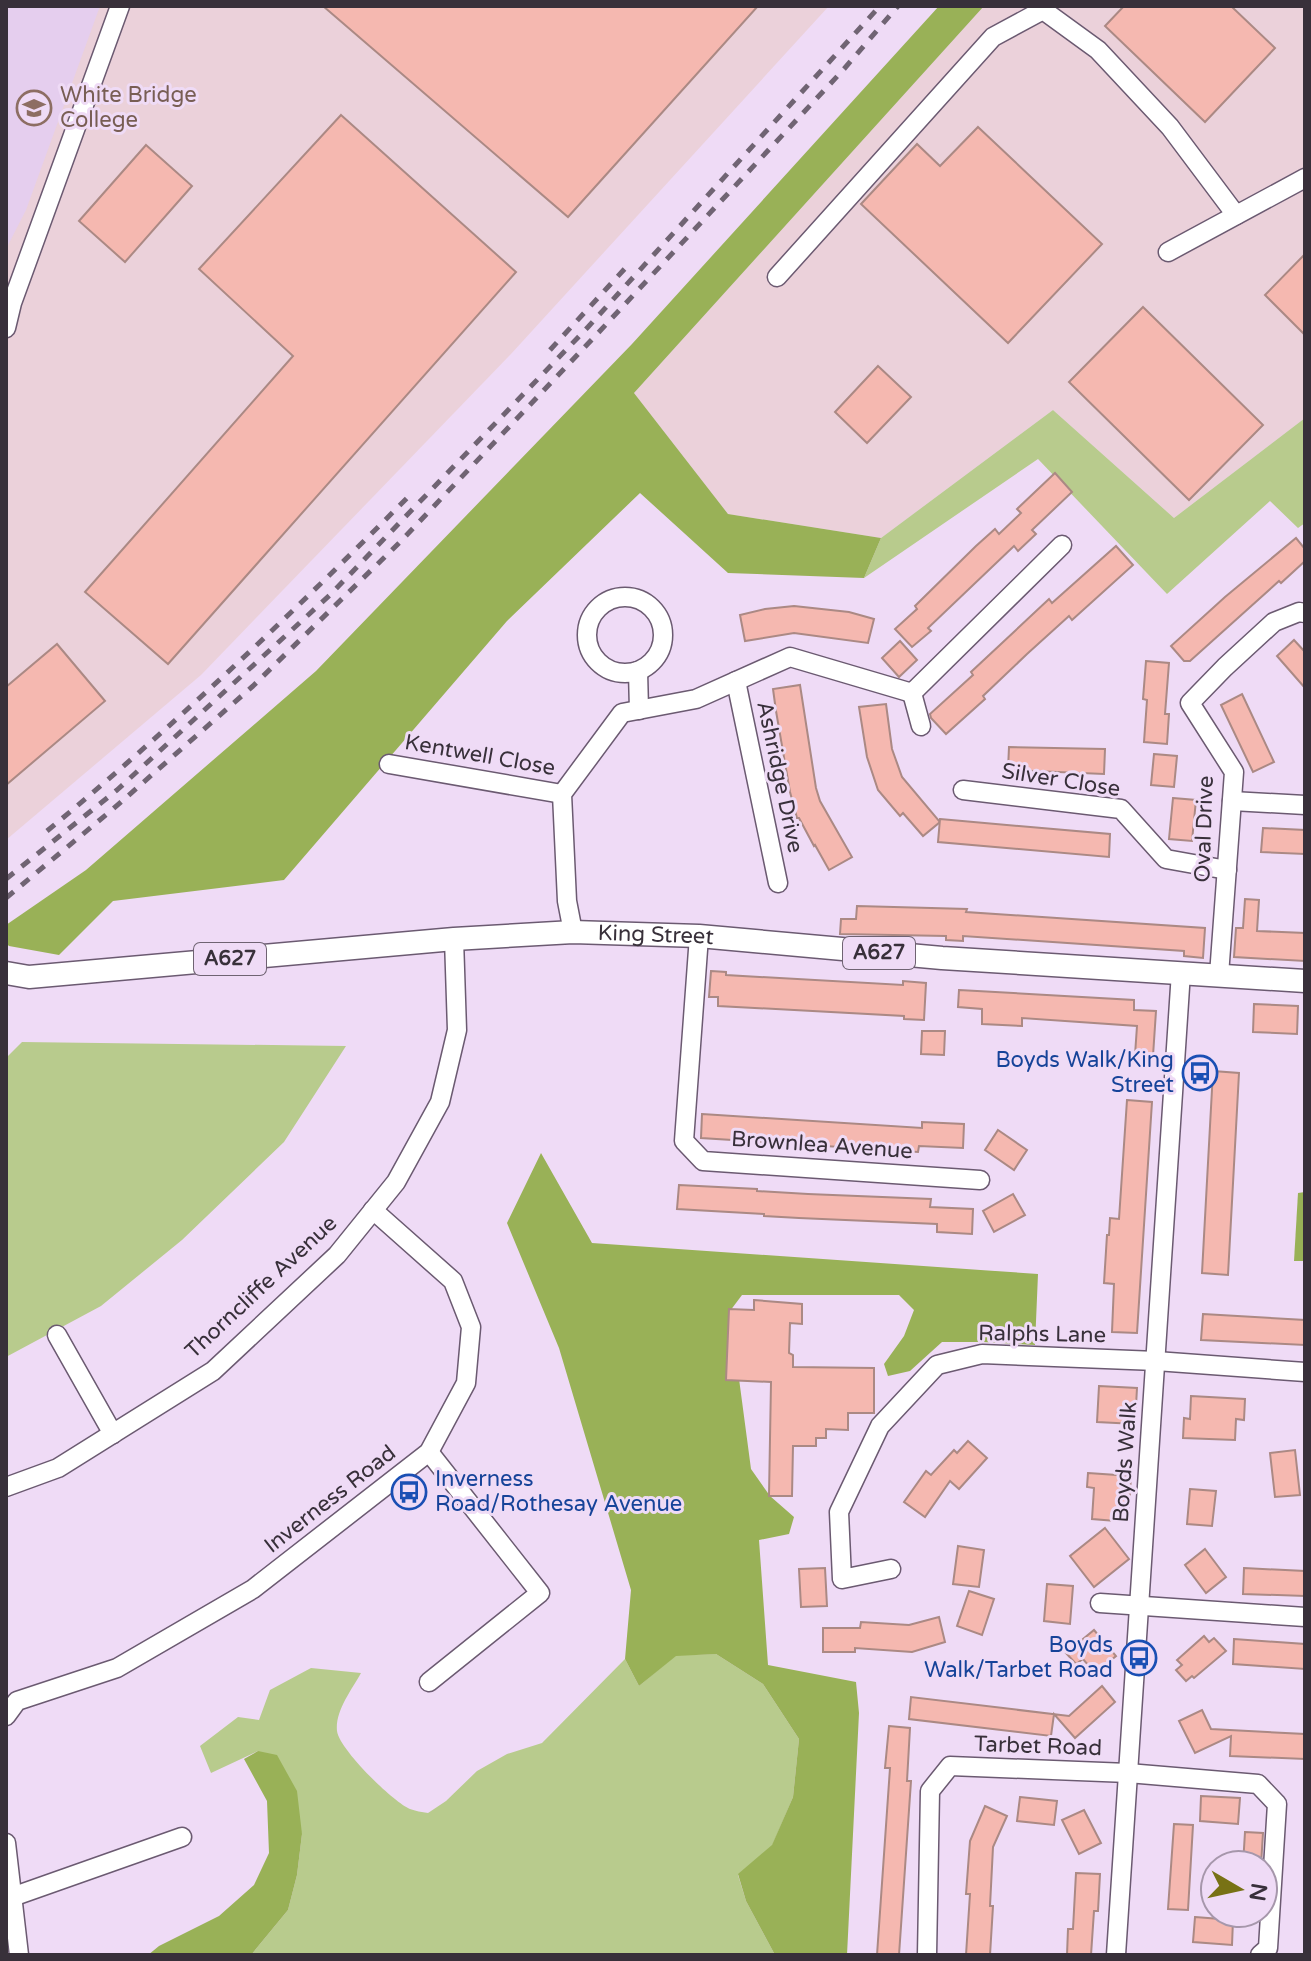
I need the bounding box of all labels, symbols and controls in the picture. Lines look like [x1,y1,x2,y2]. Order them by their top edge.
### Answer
place label: White Bridge College [60,82,197,133]
school or university icon: White Bridge College [15,89,53,127]
street label: Ashridge Drive [751,699,809,855]
street label: Kentwell Close [403,729,557,781]
street label: Silver Close [1000,758,1122,802]
street label: Oval Drive [1189,775,1219,883]
street label: King Street [597,920,715,950]
road number: A627 [843,937,915,969]
road number: A627 [194,943,266,975]
place label: Boyds Walk/King Street [995,1047,1174,1098]
bus stop icon: Boyds Walk/King Street [1181,1054,1219,1092]
street label: Brownlea Avenue [730,1126,914,1164]
street label: Thorncliffe Avenue [180,1210,342,1364]
street label: Ralphs Lane [978,1320,1106,1348]
street label: Boyds Walk [1108,1401,1142,1523]
street label: Inverness Road [259,1440,401,1558]
place label: Inverness Road/Rothesay Avenue [435,1466,682,1517]
bus stop icon: Inverness Road/Rothesay Avenue [390,1473,428,1511]
place label: Boyds Walk/Tarbet Road [924,1632,1113,1683]
bus stop icon: Boyds Walk/Tarbet Road [1120,1639,1158,1677]
street label: Tarbet Road [973,1731,1103,1761]
north arrow [1199,1849,1279,1929]
text: N [1244,1881,1272,1903]

